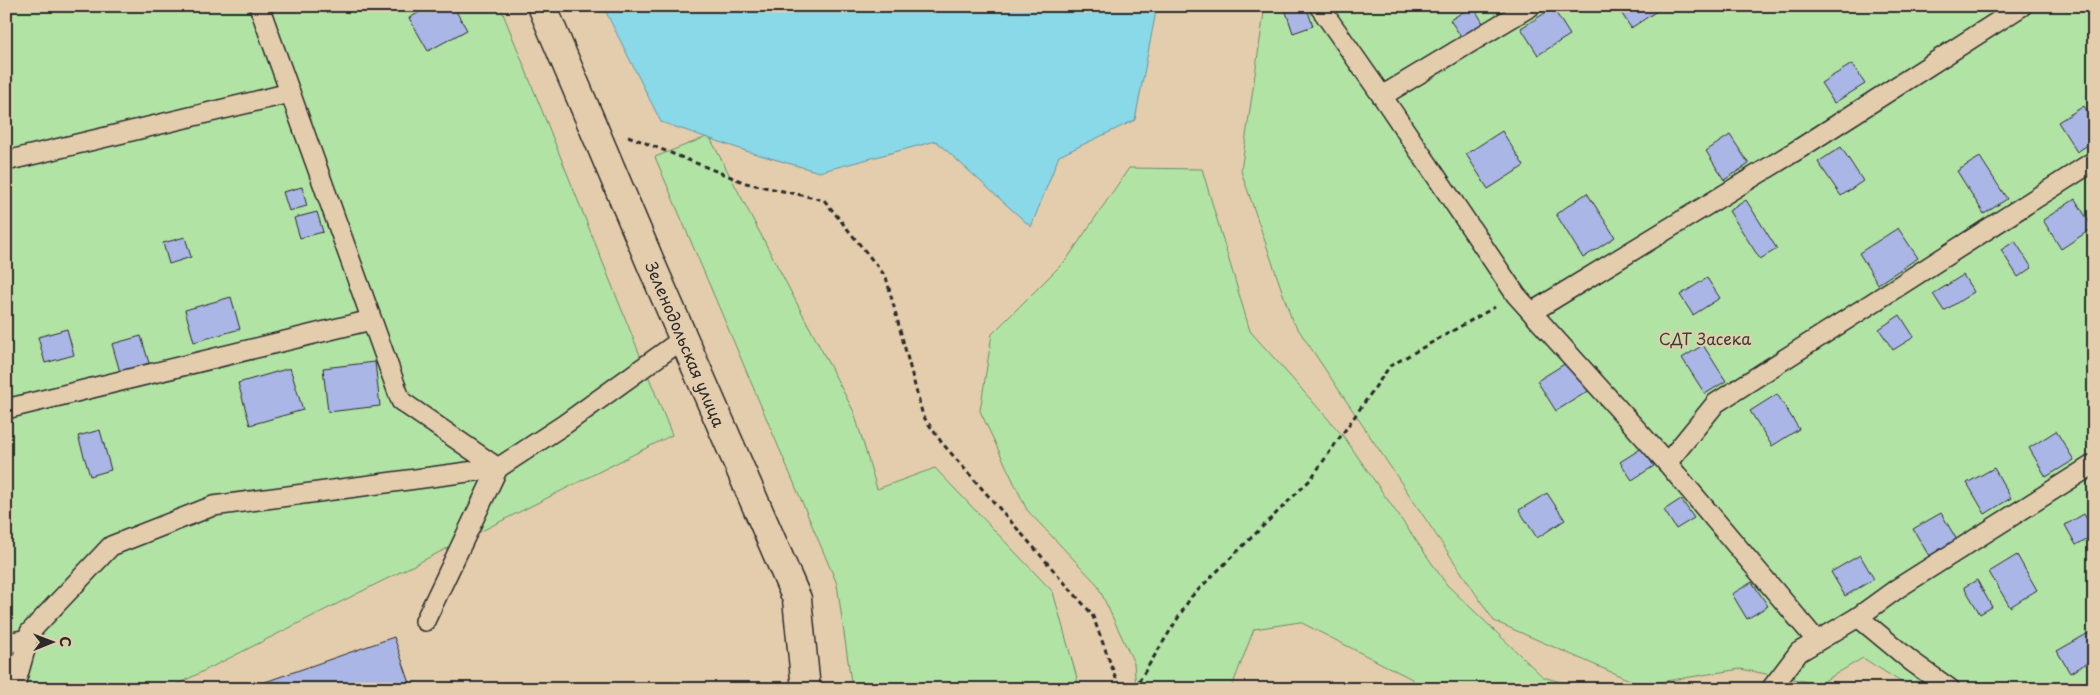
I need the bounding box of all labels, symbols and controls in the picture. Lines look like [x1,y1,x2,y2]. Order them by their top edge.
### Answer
street label: Зеленодольская улица [640,257,732,431]
park label: СДТ Засека [1659,326,1751,350]
north arrow [28,618,78,668]
text: С [55,636,76,647]

